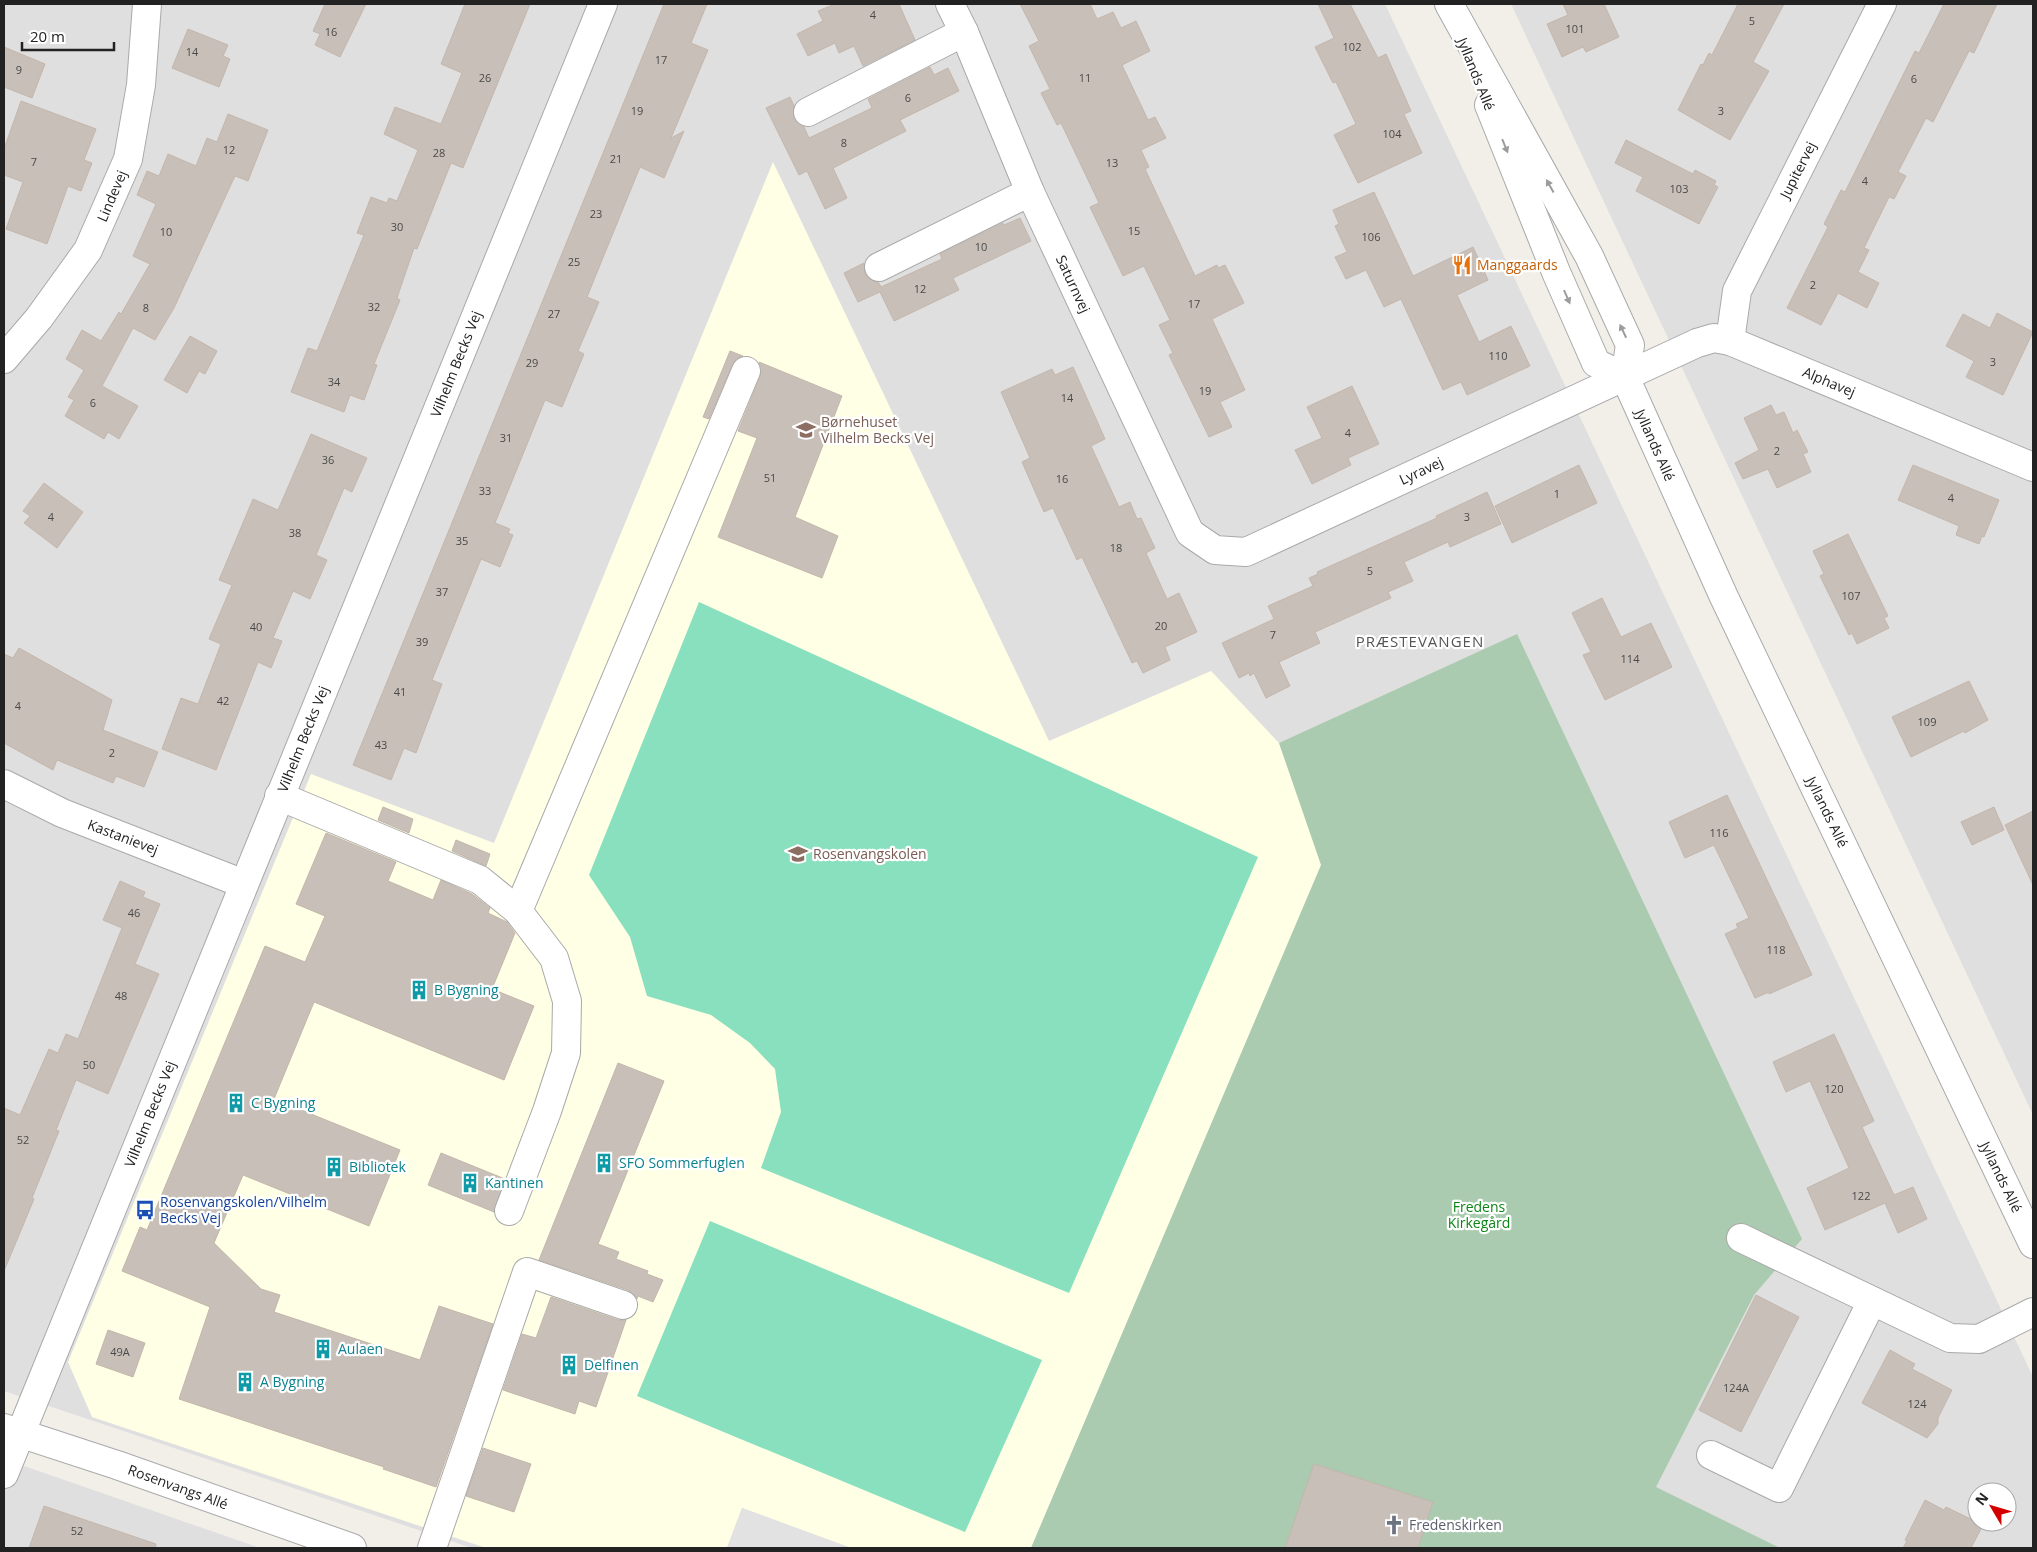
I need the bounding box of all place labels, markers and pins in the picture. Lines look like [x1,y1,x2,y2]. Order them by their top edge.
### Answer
restaurant icon: Manggaards [1451,254,1473,276]
place label: Manggaards [1477,255,1558,274]
place label: Børnehuset Vilhelm Becks Vej [821,412,934,447]
school or university icon: Børnehuset Vilhelm Becks Vej [795,419,817,441]
school or university icon: Rosenvangskolen [787,843,809,865]
place label: Rosenvangskolen [813,844,927,863]
building icon: B Bygning [408,979,430,1001]
place label: B Bygning [434,980,499,999]
building icon: C Bygning [225,1092,247,1114]
place label: C Bygning [251,1093,316,1112]
building icon: SFO Sommerfuglen [593,1152,615,1174]
place label: SFO Sommerfuglen [619,1153,745,1172]
building icon: Bibliotek [323,1156,345,1178]
place label: Bibliotek [349,1157,406,1176]
building icon: Kantinen [459,1172,481,1194]
place label: Kantinen [485,1173,544,1192]
place label: Rosenvangskolen/Vilhelm Becks Vej [160,1192,327,1227]
bus stop icon: Rosenvangskolen/Vilhelm Becks Vej [134,1199,156,1221]
building icon: Aulaen [312,1338,334,1360]
place label: Aulaen [338,1339,383,1358]
building icon: Delfinen [558,1354,580,1376]
place label: Delfinen [584,1355,639,1374]
building icon: A Bygning [234,1371,256,1393]
place label: A Bygning [260,1372,325,1391]
church icon: Fredenskirken [1383,1514,1405,1536]
place label: Fredenskirken [1409,1515,1502,1534]

